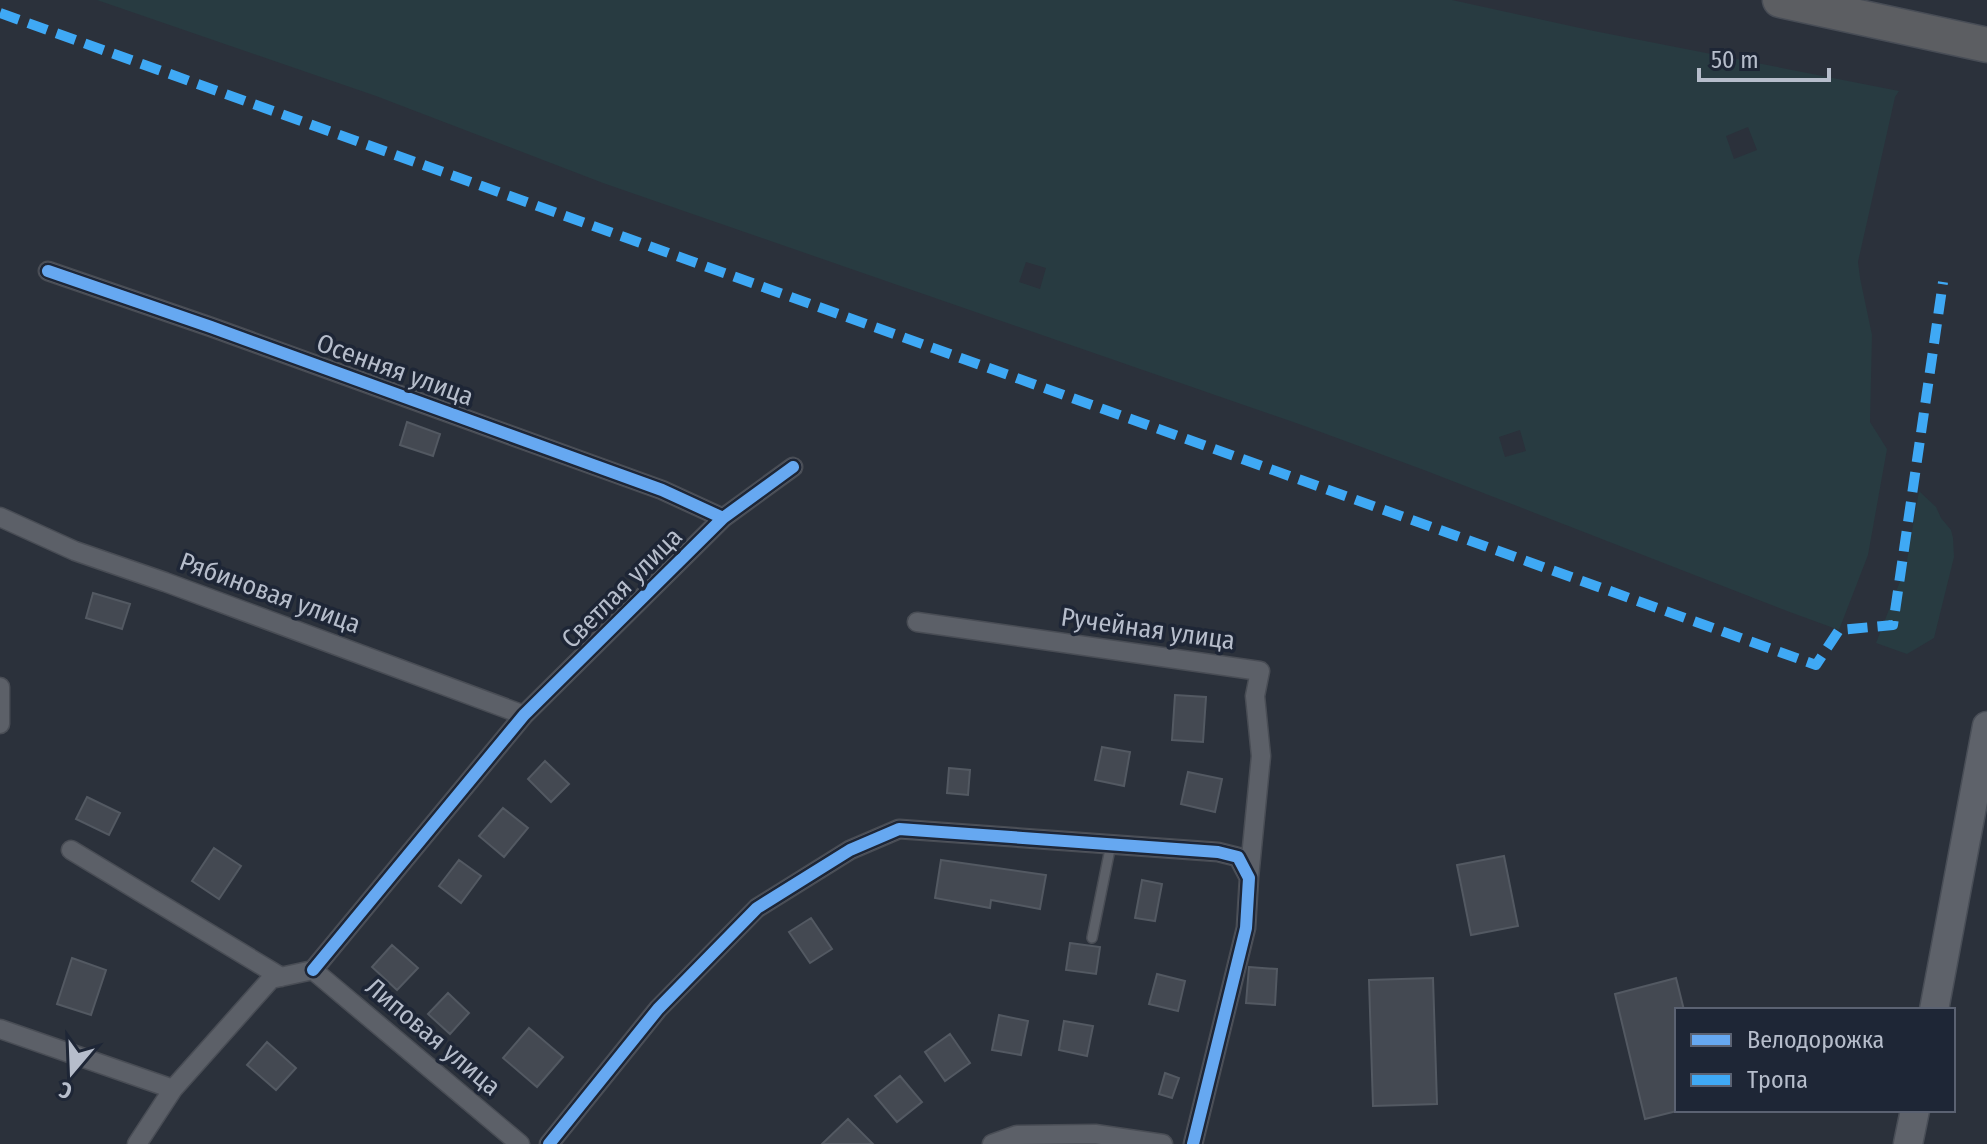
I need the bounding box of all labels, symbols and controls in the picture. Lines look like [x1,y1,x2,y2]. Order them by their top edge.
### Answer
scale bar [1699,32,1829,82]
text: 50 m [1711,46,1759,74]
street label: Осенняя улица [312,327,478,413]
street label: Светлая улица [555,521,689,655]
street label: Рябиновая улица [175,546,365,640]
street label: Ручейная улица [1059,601,1237,657]
street label: Липовая улица [359,972,507,1102]
legend [1675,1008,1955,1112]
text: Велодорожка [1747,1026,1884,1054]
north arrow [32,1032,112,1112]
text: Тропа [1747,1066,1808,1094]
text: С [55,1076,75,1105]

